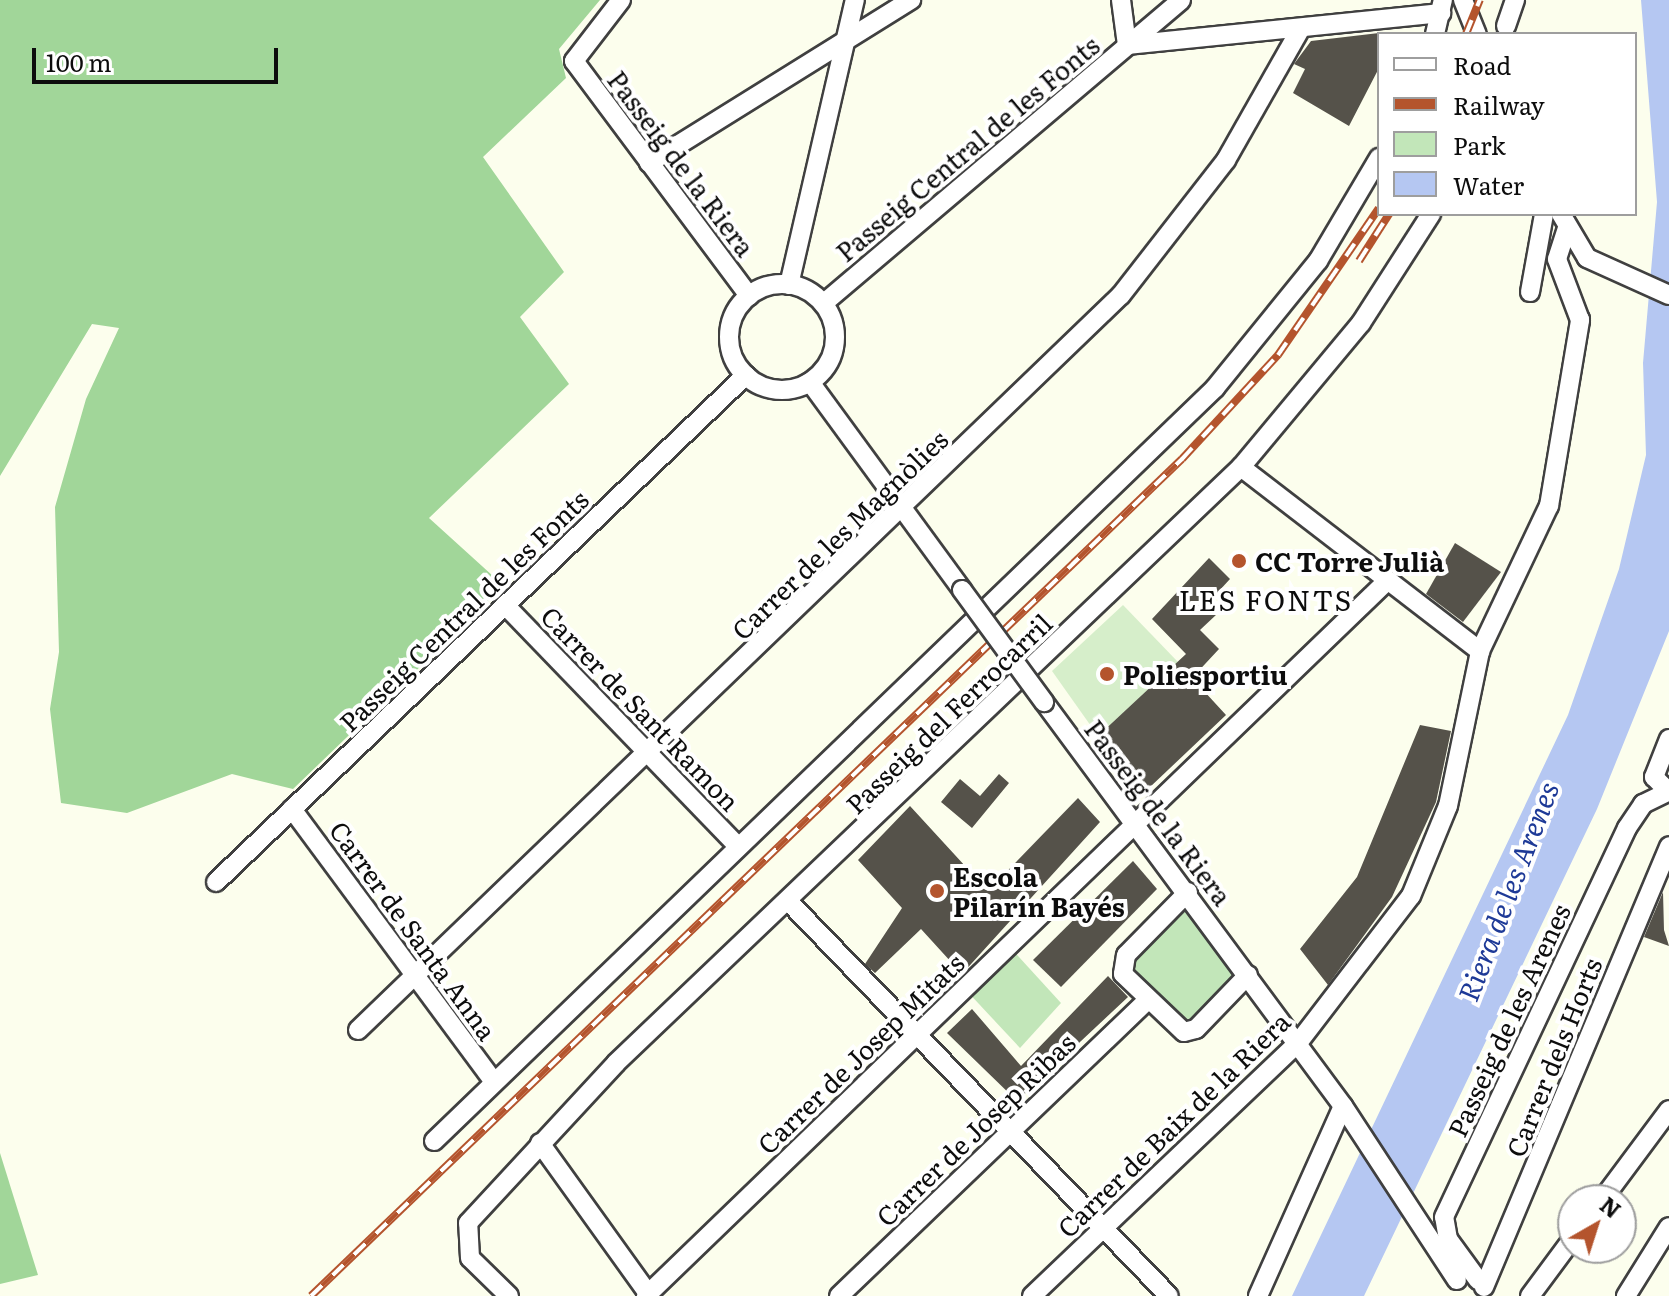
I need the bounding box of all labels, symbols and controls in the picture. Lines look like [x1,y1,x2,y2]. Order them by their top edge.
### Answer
street label: Passeig Central de les Fonts [829,29,1105,267]
scale bar [36,32,282,82]
legend [1377,32,1637,216]
text: 100 m [46,44,112,79]
text: Road [1453,47,1511,82]
street label: Passeig de la Riera [602,64,762,262]
text: Railway [1453,87,1545,122]
text: Park [1453,127,1506,162]
text: Water [1453,167,1524,202]
street label: Carrer de les Magnòlies [725,423,953,645]
street label: Passeig Central de les Fonts [332,483,594,737]
place label: CC Torre Julià [1255,545,1444,577]
marker: CC Torre Julià [1230,552,1248,570]
district label: LES FONTS [1179,582,1353,616]
street label: Carrer de Sant Ramon [535,599,747,817]
street label: Passeig del Ferrocarril [839,607,1057,819]
place label: Poliesportiu [1123,658,1288,690]
marker: Poliesportiu [1098,665,1116,683]
street label: Passeig de la Riera [1079,713,1239,911]
water label: Riera de les Arenes [1450,777,1564,1005]
street label: Carrer de Santa Anna [324,815,504,1045]
place label: Escola Pilarín Bayés [953,860,1125,922]
marker: Escola Pilarín Bayés [928,882,946,900]
street label: Passeig de les Arenes [1440,899,1576,1141]
street label: Carrer de Josep Mitats [750,946,970,1160]
street label: Carrer dels Horts [1499,953,1607,1161]
street label: Carrer de Baix de la Riera [1051,1005,1295,1243]
street label: Carrer de Josep Ribas [869,1026,1081,1232]
north arrow [1557,1184,1637,1264]
text: N [1594,1188,1629,1225]

